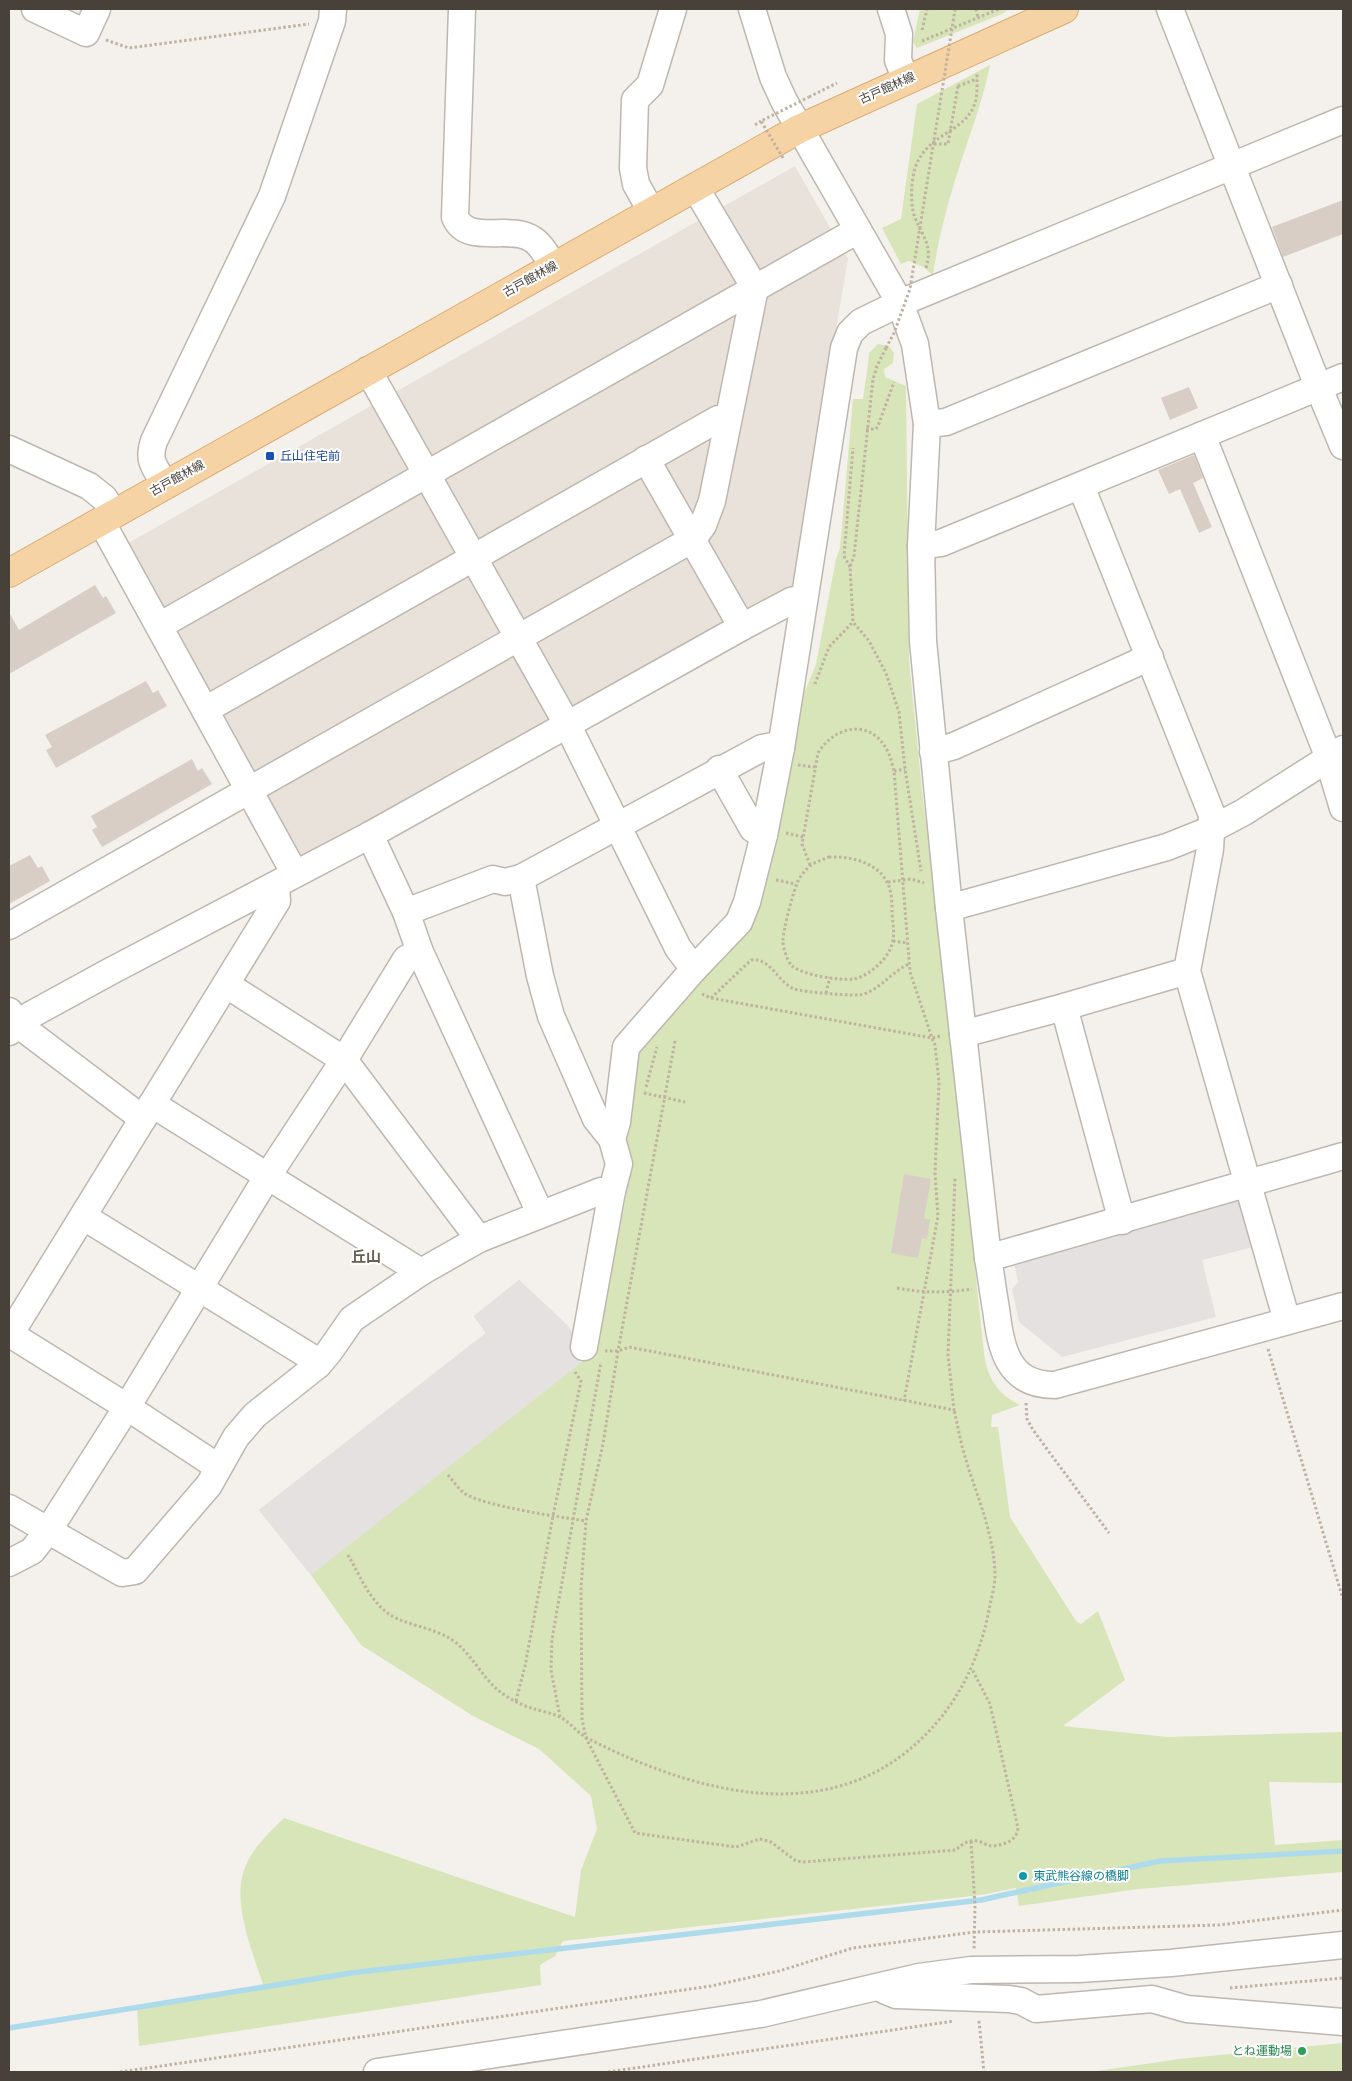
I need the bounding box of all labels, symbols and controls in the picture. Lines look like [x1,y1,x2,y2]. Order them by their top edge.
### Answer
street label: 古戸館林線 [857,69,917,107]
street label: 古戸館林線 [500,258,560,300]
place label: 丘山住宅前 [280,449,340,463]
marker: 丘山住宅前 [264,450,276,462]
street label: 古戸館林線 [147,457,207,499]
district label: 丘山 [351,1248,381,1266]
place label: 東武熊谷線の橋脚 [1033,1869,1129,1883]
marker: 東武熊谷線の橋脚 [1017,1870,1029,1882]
place label: とね運動場 [1232,2044,1292,2058]
marker: とね運動場 [1296,2045,1308,2057]

